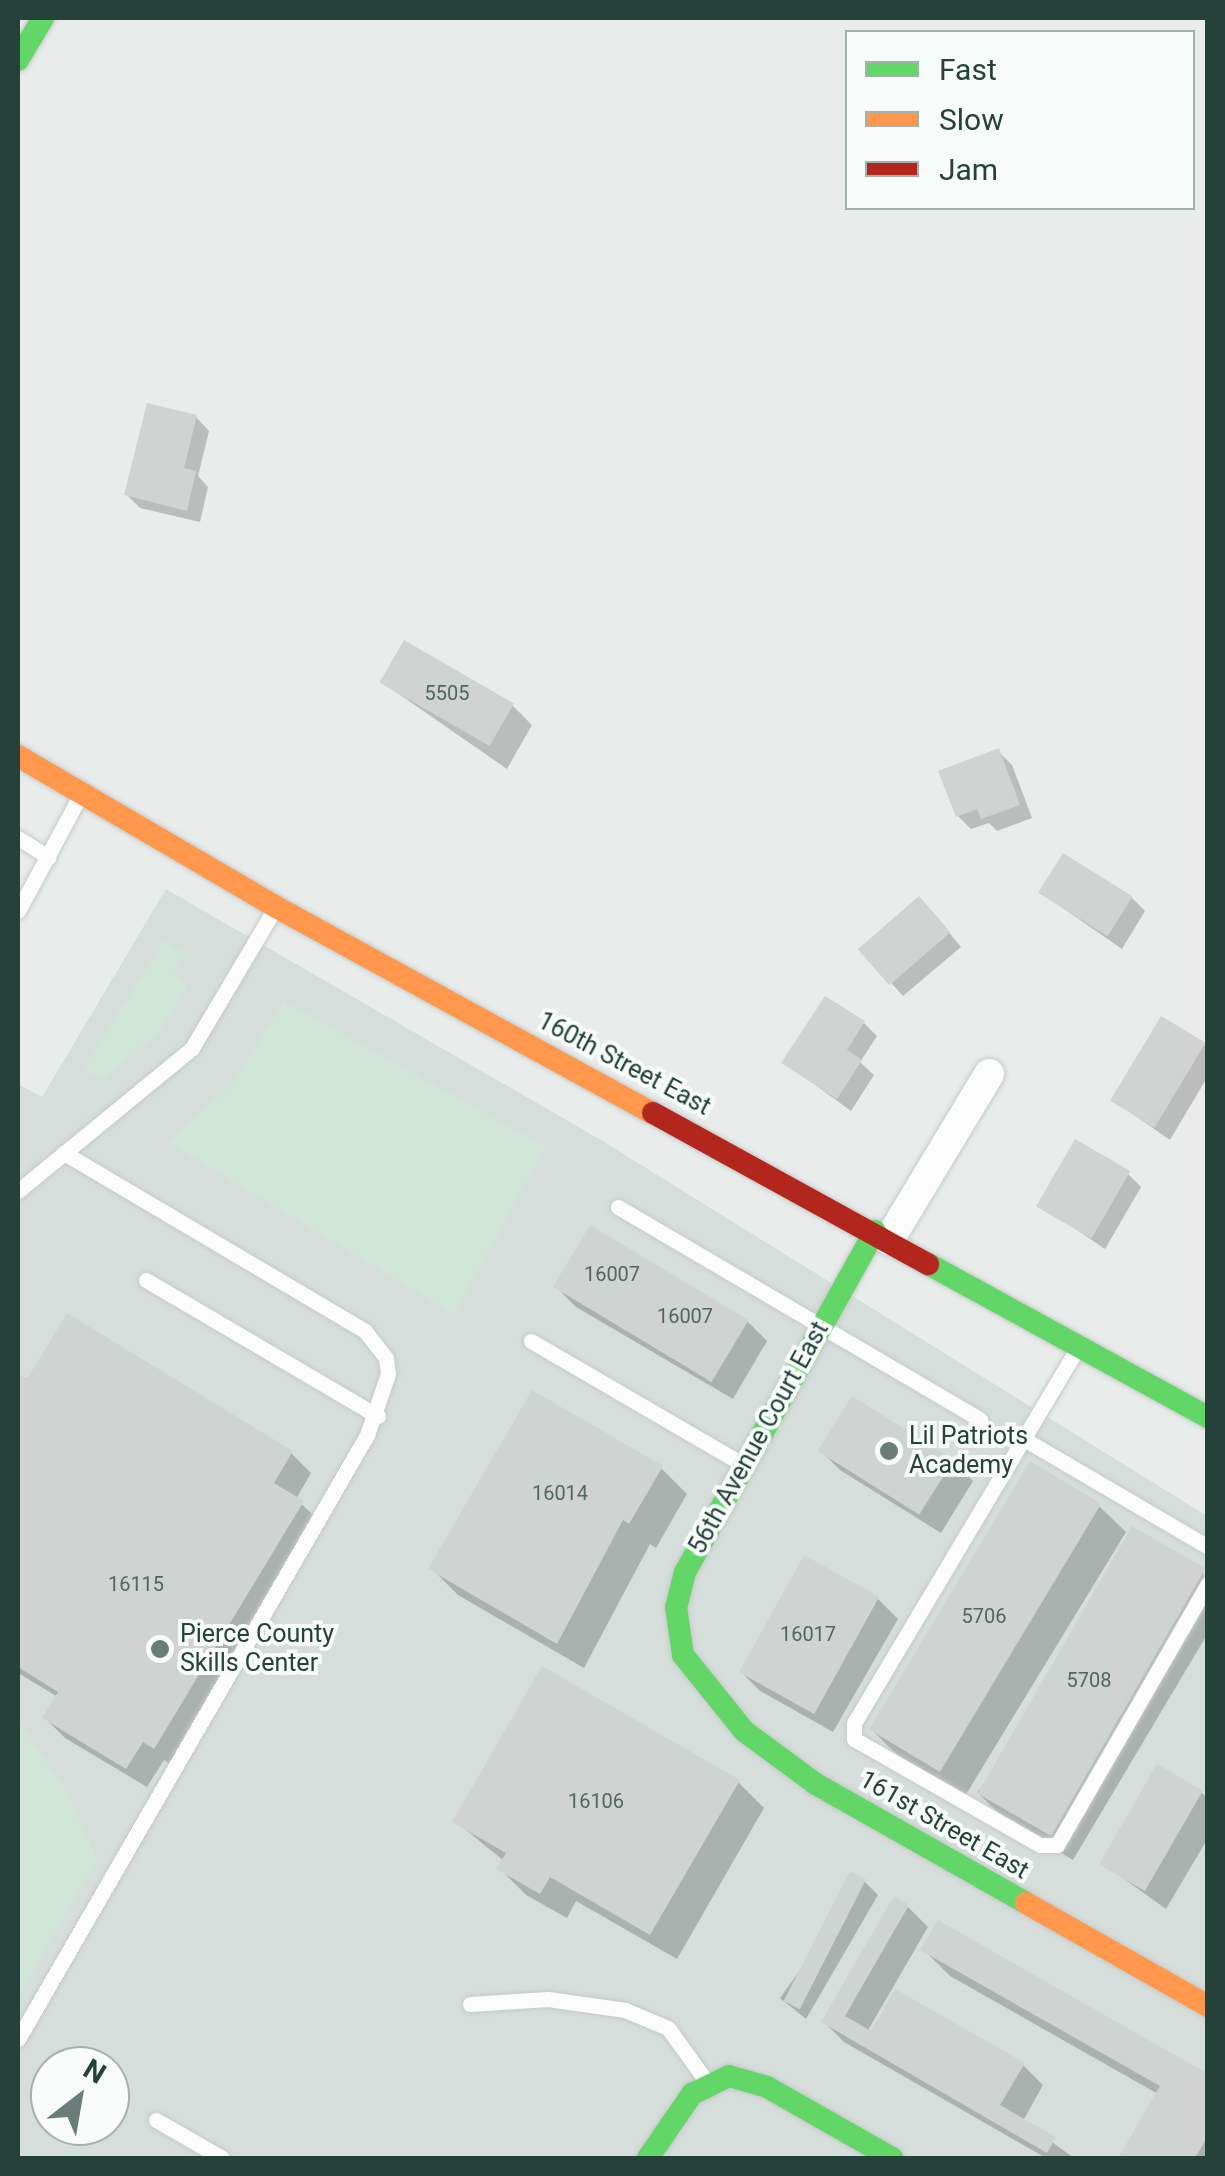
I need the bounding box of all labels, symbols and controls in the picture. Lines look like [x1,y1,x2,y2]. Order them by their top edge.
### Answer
legend [845,30,1195,210]
text: Fast [939,52,997,87]
text: Slow [939,102,1004,137]
text: Jam [939,152,998,187]
house number: 5505 [425,681,469,705]
street label: 160th Street East [532,1006,716,1122]
house number: 16007 [584,1262,640,1286]
house number: 16007 [657,1304,713,1328]
street label: 56th Avenue Court East [683,1317,835,1559]
place label: Lil Patriots Academy [909,1422,1028,1481]
marker: Lil Patriots Academy [878,1440,900,1462]
house number: 16014 [532,1481,588,1505]
house number: 16115 [108,1572,164,1596]
house number: 5706 [962,1604,1006,1628]
place label: Pierce County Skills Center [180,1620,334,1679]
house number: 16017 [780,1622,836,1646]
marker: Pierce County Skills Center [149,1638,171,1660]
house number: 5708 [1067,1668,1111,1692]
street label: 161st Street East [854,1764,1034,1886]
house number: 16106 [568,1789,624,1813]
north arrow [30,2046,130,2146]
text: N [78,2052,112,2091]

